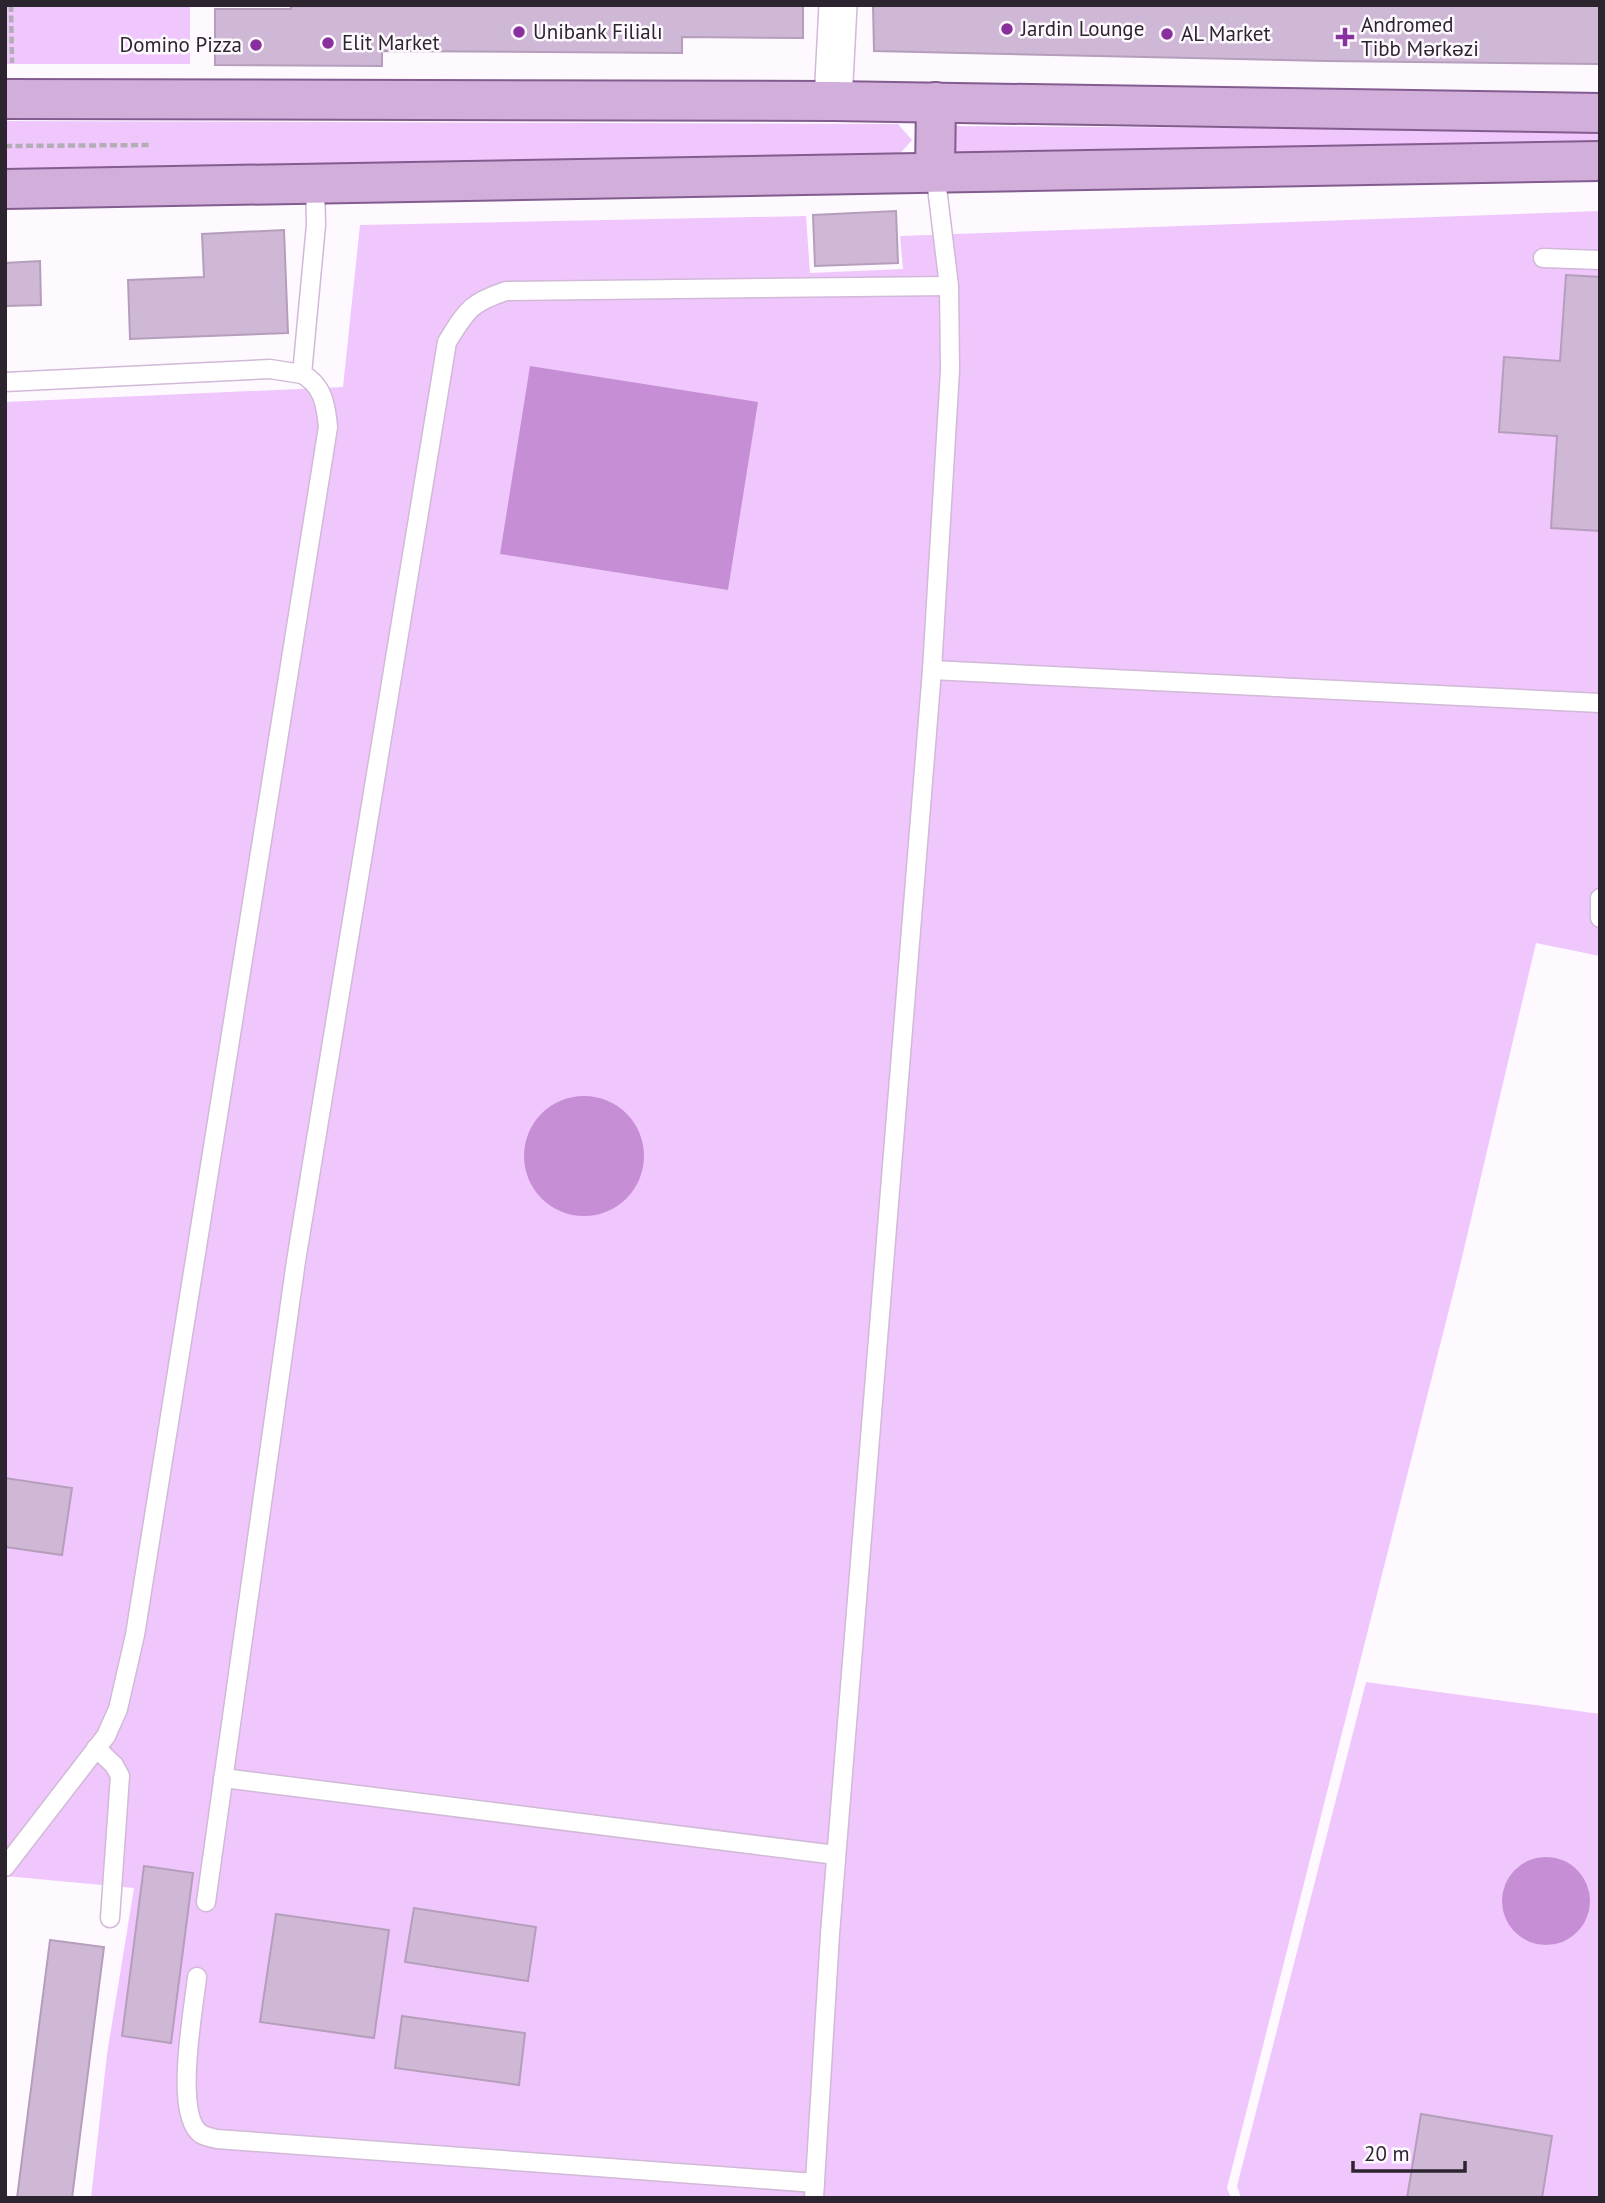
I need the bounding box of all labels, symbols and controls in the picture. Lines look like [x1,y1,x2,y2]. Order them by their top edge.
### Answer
place label: Andromed Tibb Mərkəzi [1361,11,1479,62]
place label: Jardin Lounge [1020,15,1144,42]
place label: Unibank Filialı [533,18,663,45]
place label: AL Market [1181,20,1271,47]
marker: Jardin Lounge [999,21,1015,37]
marker: Unibank Filialı [511,24,527,40]
marker: AL Market [1159,26,1175,42]
marker: Andromed Tibb Mərkəzi [1335,27,1355,47]
place label: Elit Market [342,29,440,56]
place label: Domino Pizza [119,31,242,58]
marker: Elit Market [320,35,336,51]
marker: Domino Pizza [248,37,264,53]
scale bar [1353,2130,1465,2174]
text: 20 m [1364,2140,1410,2167]

